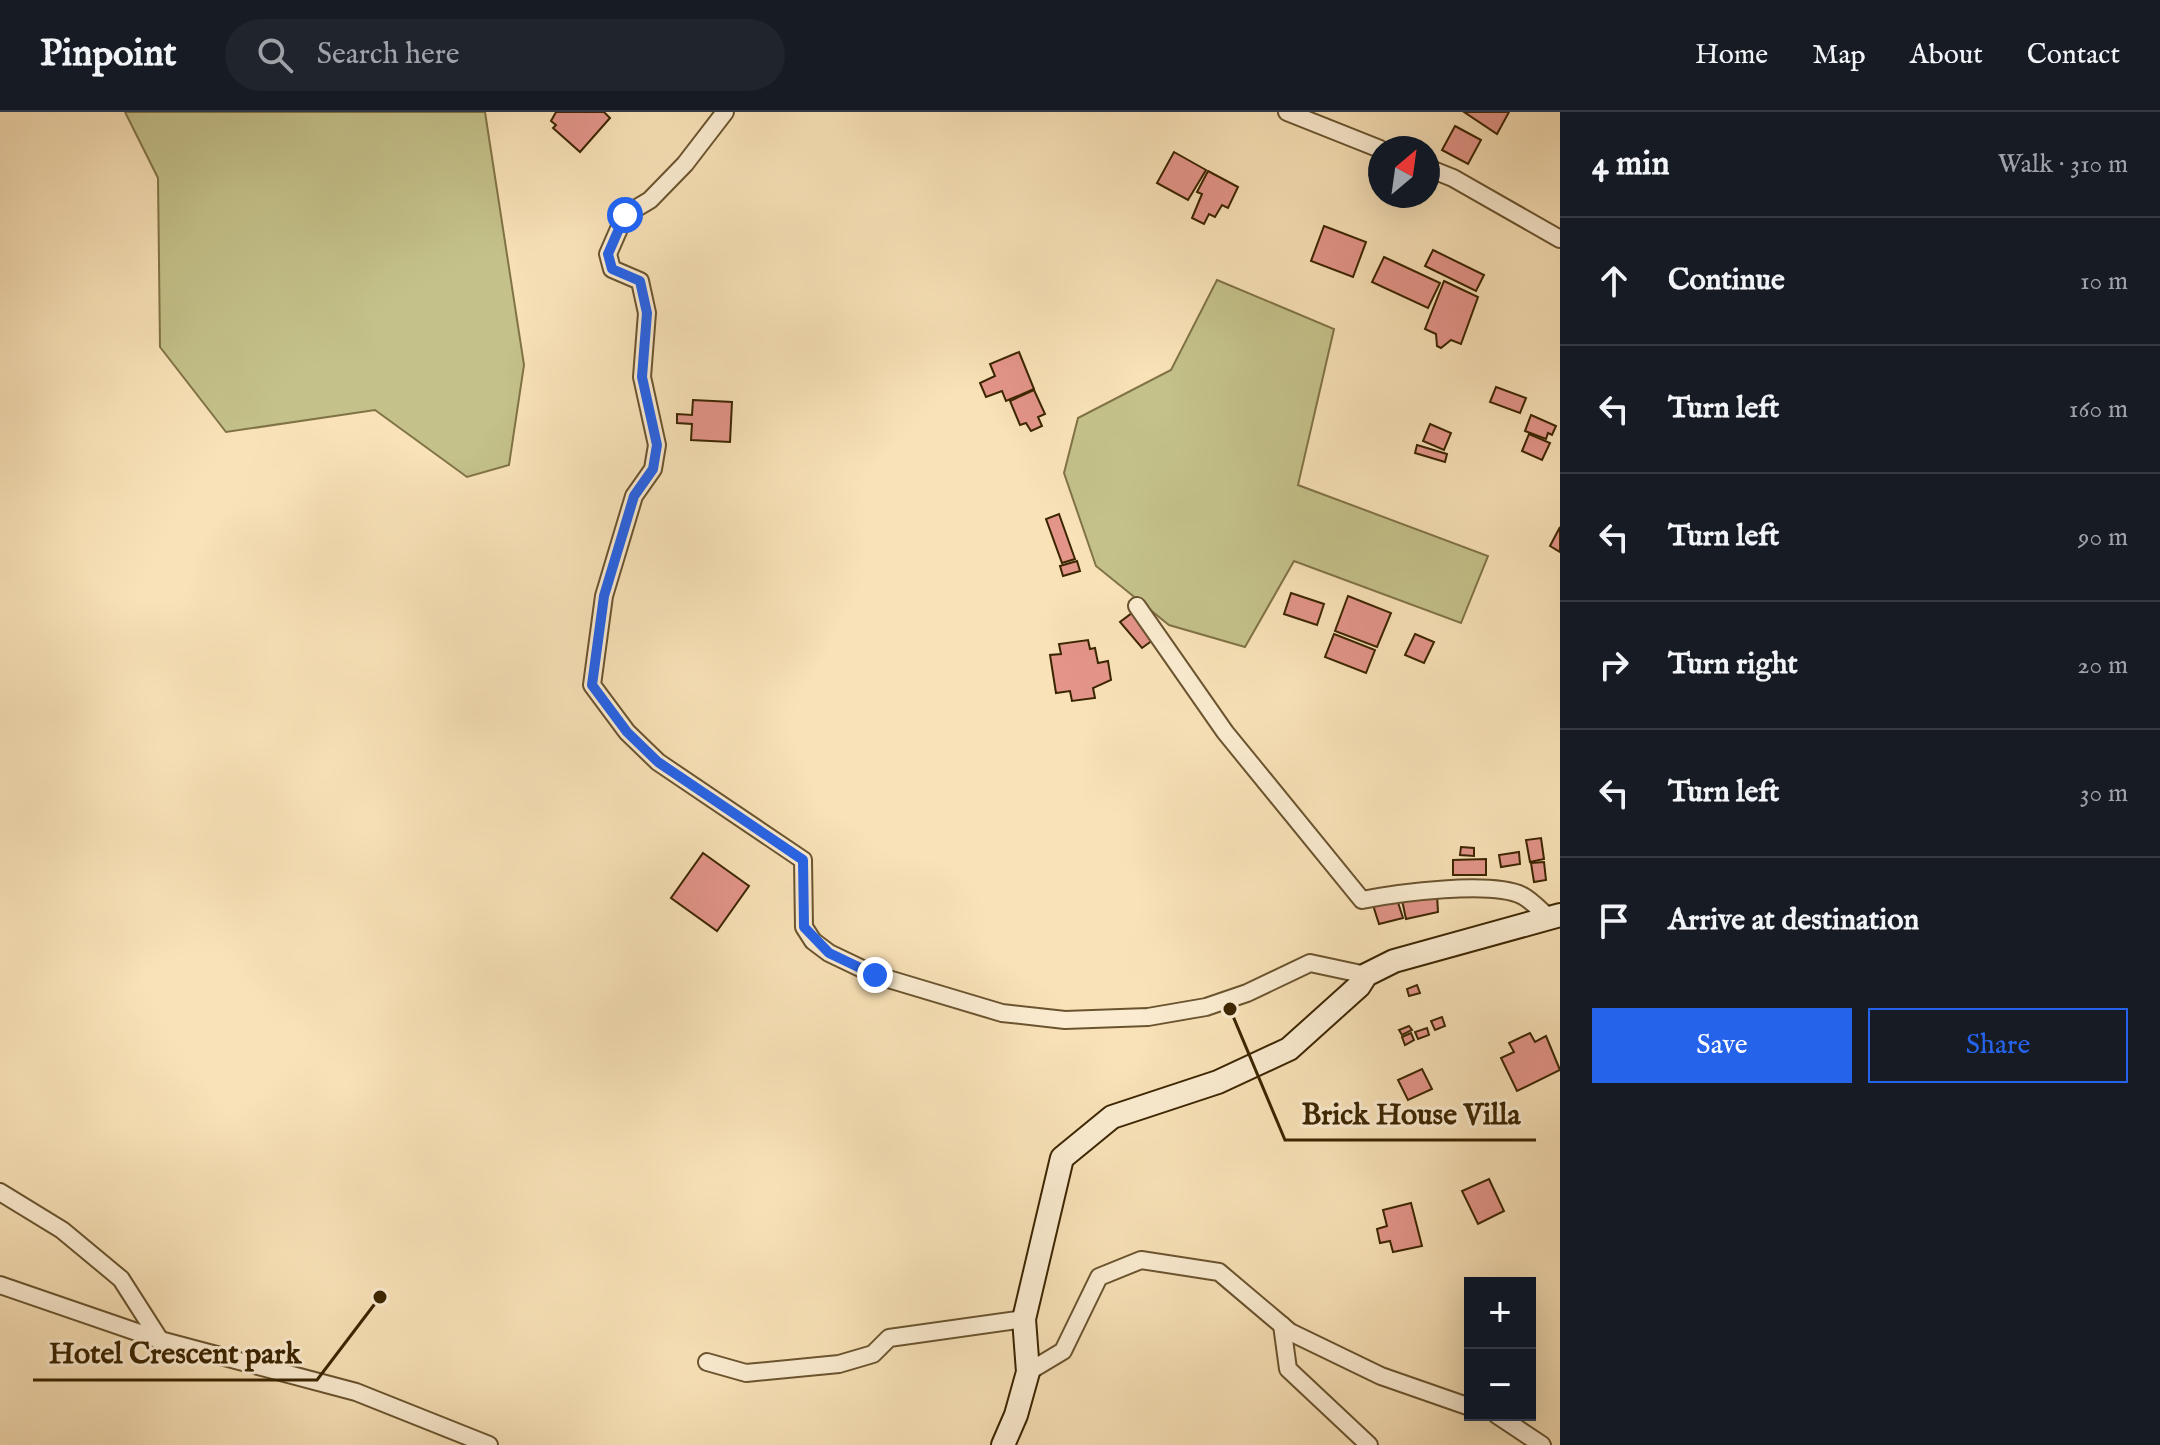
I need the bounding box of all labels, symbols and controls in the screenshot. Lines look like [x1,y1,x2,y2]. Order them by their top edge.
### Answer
search box [225,19,785,91]
text: Pinpoint [40,31,177,79]
icon: search [253,33,297,77]
text: Search here [317,36,460,74]
text: Home [1695,38,1768,73]
text: Map [1812,38,1866,73]
text: About [1910,38,1983,73]
text: Contact [2027,38,2120,73]
north arrow [1368,136,1440,208]
text: 4 min [1592,143,1670,186]
text: Walk · 310 m [1998,148,2128,181]
route start [607,197,643,233]
icon: ahead [1592,259,1636,303]
text: Continue [1668,262,1785,300]
text: 10 m [2080,265,2128,298]
icon: left [1592,387,1636,431]
text: Turn left [1668,390,1779,428]
text: 160 m [2069,393,2128,426]
icon: left [1592,515,1636,559]
text: Turn left [1668,518,1779,556]
text: 90 m [2078,521,2128,554]
icon: right [1592,643,1636,687]
text: Turn right [1668,646,1798,684]
text: 20 m [2077,649,2128,682]
icon: left [1592,771,1636,815]
text: Turn left [1668,774,1779,812]
text: 30 m [2080,777,2128,810]
icon: arrive [1592,899,1636,943]
text: Arrive at destination [1668,902,1919,940]
route end [857,957,893,993]
button: Save [1592,1008,1852,1083]
button: Share [1868,1008,2128,1083]
callout: Brick House Villa [1285,1086,1536,1140]
text: Brick House Villa [1301,1097,1522,1135]
map controls [1464,1277,1536,1421]
button: + [1464,1277,1536,1349]
callout: Hotel Crescent park [33,1326,317,1380]
text: Hotel Crescent park [49,1336,302,1374]
button: − [1464,1349,1536,1421]

